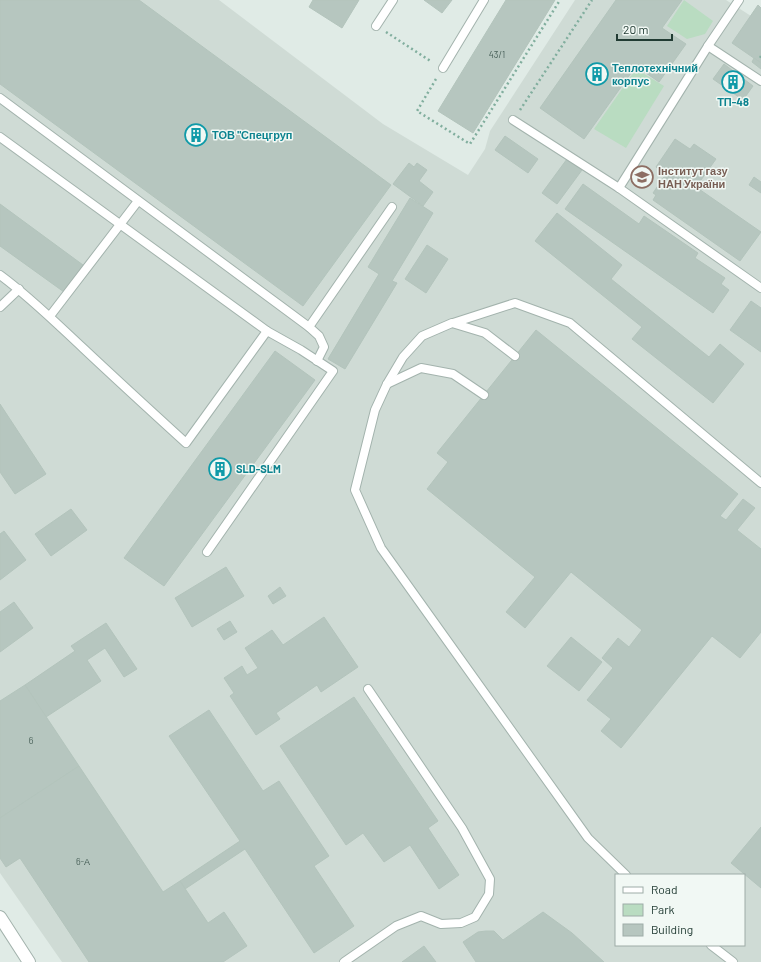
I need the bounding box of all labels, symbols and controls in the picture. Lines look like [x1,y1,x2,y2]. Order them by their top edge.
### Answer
scale bar [617,16,672,42]
text: 20 m [623,22,649,36]
house number: 43/1 [489,49,505,60]
building icon: Теплотехнічний корпус [584,61,610,87]
place label: Теплотехнічний корпус [612,61,698,87]
building icon: ТП-48 [720,69,746,95]
place label: ТП-48 [717,95,749,108]
building icon: ТОВ "Спецгруп [183,122,209,148]
place label: ТОВ "Спецгруп [212,128,292,141]
school or university icon: Інститут газу НАН України [629,164,655,190]
place label: Інститут газу НАН України [658,164,728,190]
building icon: SLD-SLM [207,456,233,482]
place label: SLD-SLM [236,462,281,475]
house number: 6 [29,735,34,746]
house number: 6-А [76,856,90,867]
legend [615,874,745,946]
text: Road [651,882,678,896]
text: Park [651,902,675,916]
text: Building [651,922,693,936]

